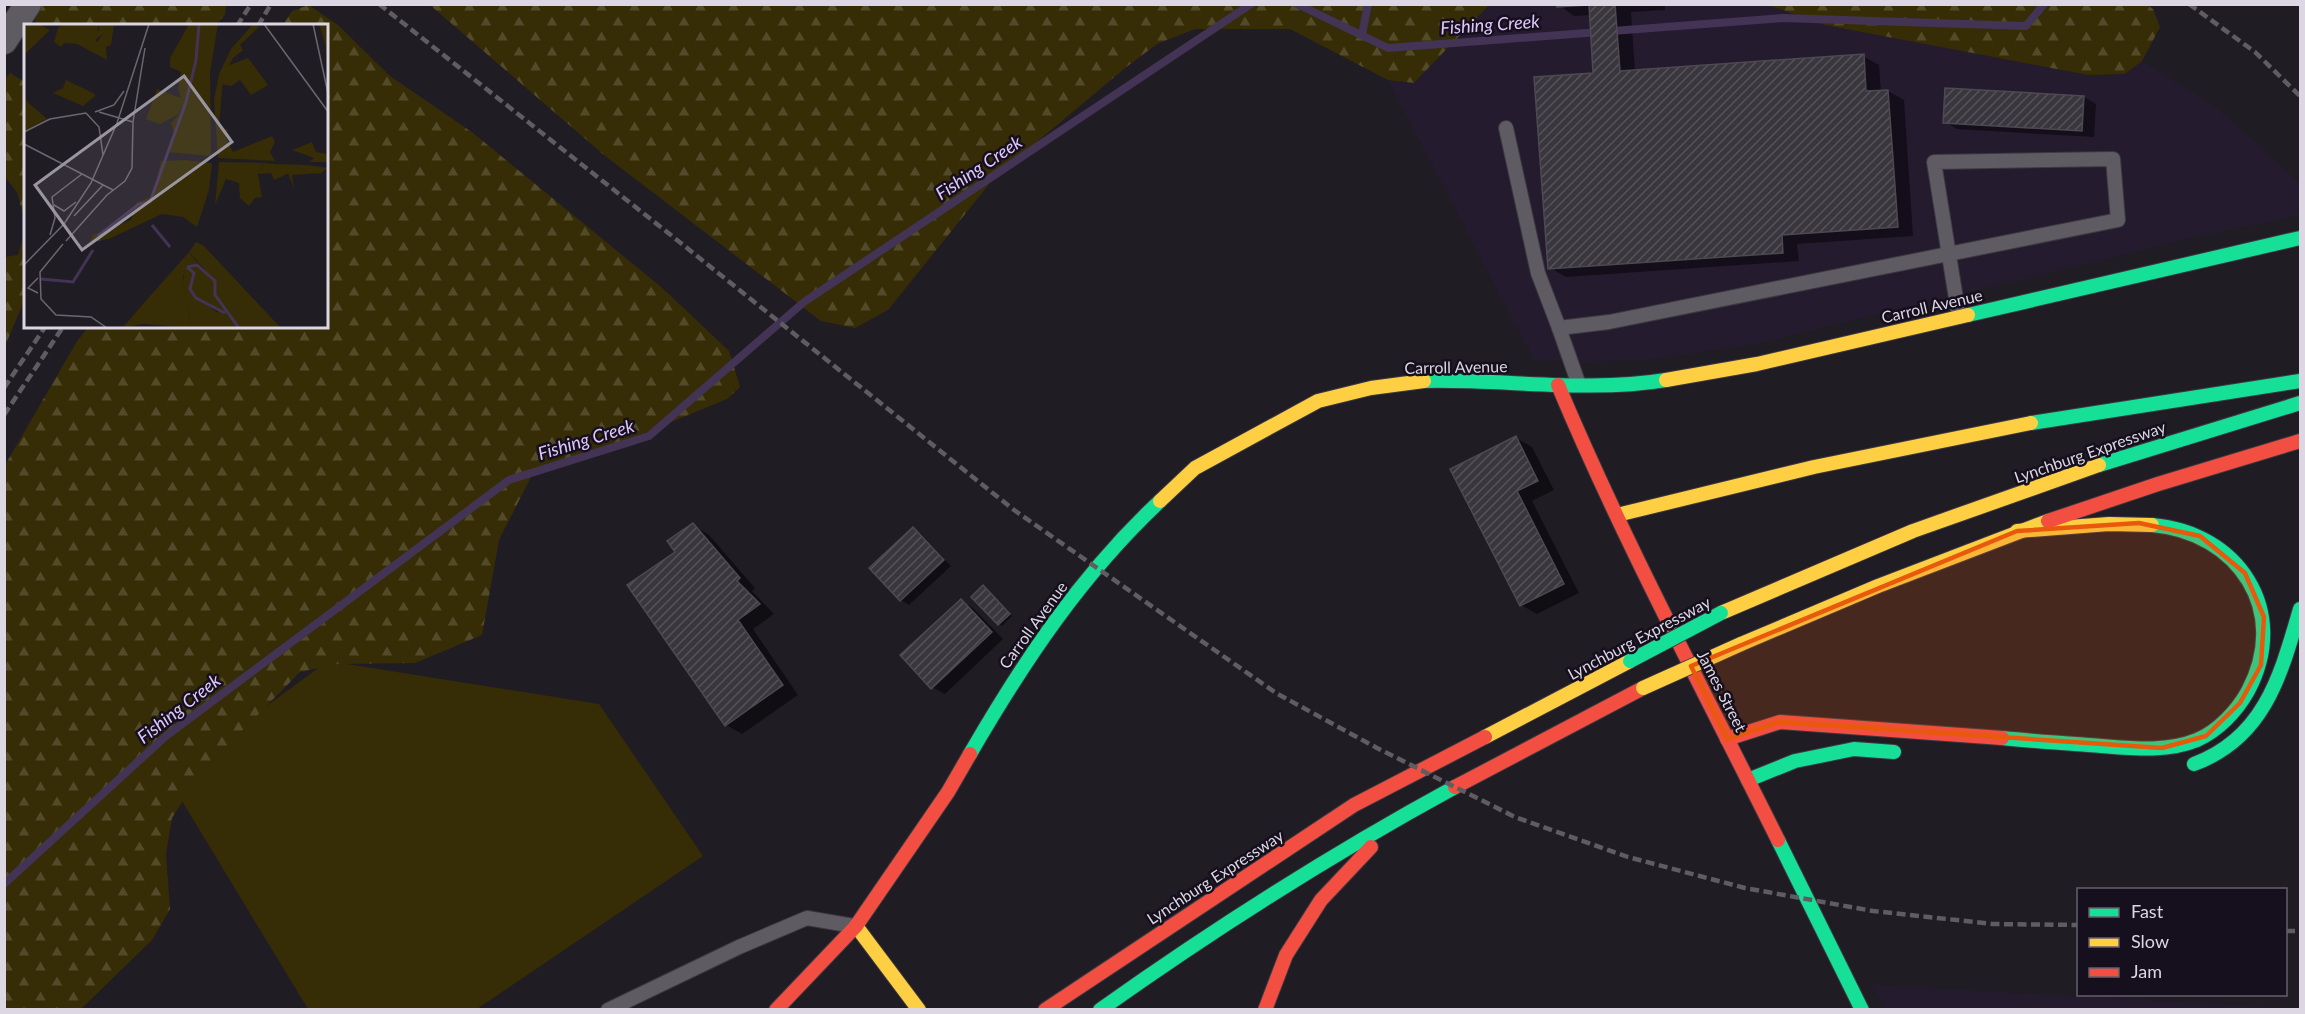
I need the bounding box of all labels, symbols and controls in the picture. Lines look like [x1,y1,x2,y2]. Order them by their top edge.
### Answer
water label: Fishing Creek [1439,10,1541,38]
inset map [24,24,328,328]
water label: Fishing Creek [931,130,1026,204]
street label: Carroll Avenue [1880,285,1984,326]
street label: Carroll Avenue [1404,356,1508,377]
water label: Fishing Creek [535,414,637,464]
street label: Lynchburg Expressway [2012,416,2169,486]
street label: Carroll Avenue [995,577,1071,672]
street label: Lynchburg Expressway [1564,592,1714,683]
street label: James Street [1694,647,1751,735]
water label: Fishing Creek [132,669,225,748]
street label: Lynchburg Expressway [1143,825,1287,928]
legend [2077,888,2287,996]
text: Fast [2131,900,2164,922]
text: Slow [2131,930,2169,952]
text: Jam [2131,960,2162,982]

